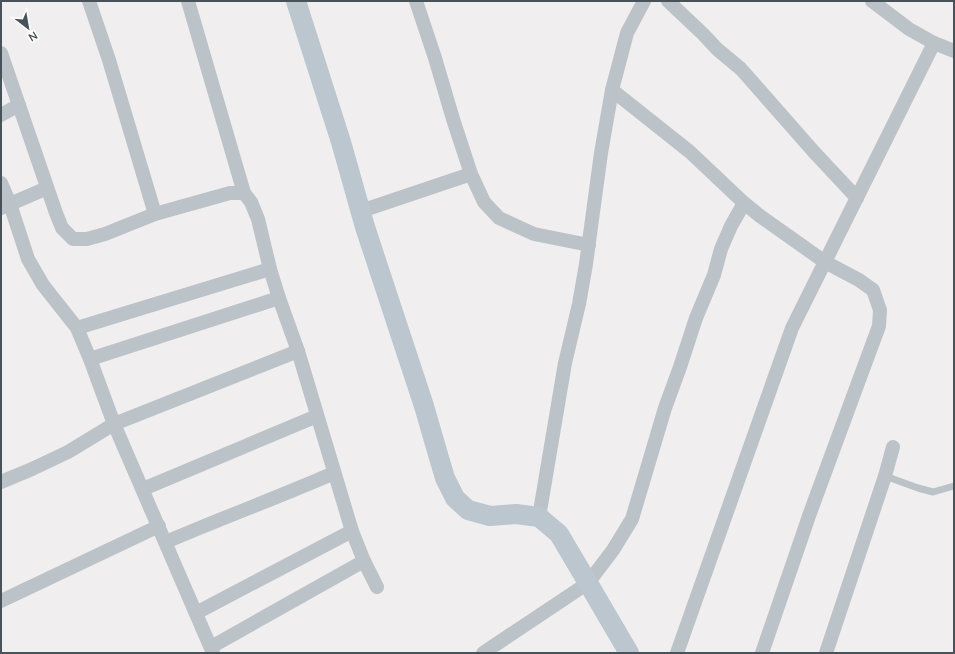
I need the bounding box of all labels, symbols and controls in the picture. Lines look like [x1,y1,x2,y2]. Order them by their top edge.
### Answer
north arrow [8,8,48,48]
text: N [26,28,40,45]

